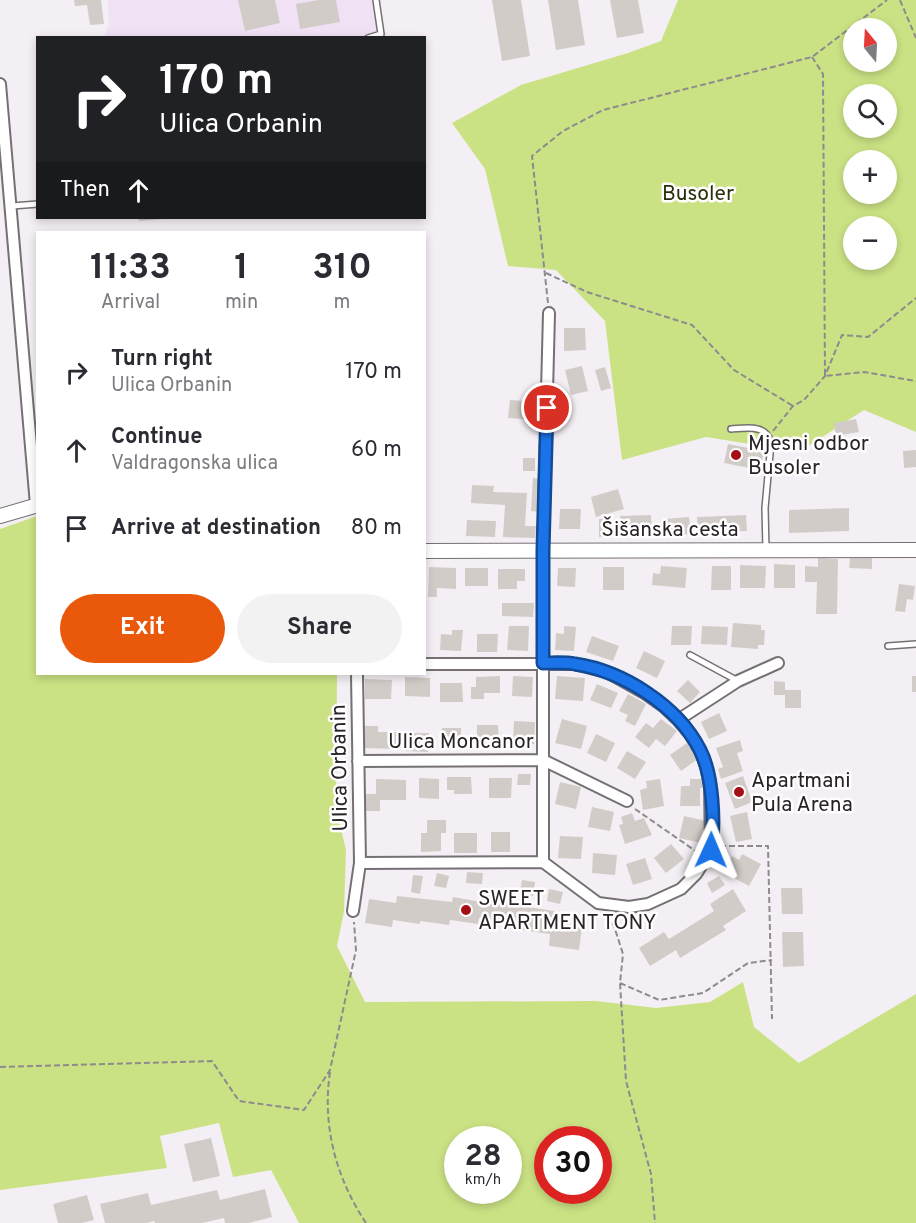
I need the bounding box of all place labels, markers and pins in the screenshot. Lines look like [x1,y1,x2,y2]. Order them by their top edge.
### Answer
pin [521,382,572,433]
place label: Mjesni odbor Busoler [748,431,869,482]
marker: Mjesni odbor Busoler [729,448,743,462]
place label: Apartmani Pula Arena [751,768,853,819]
marker: Apartmani Pula Arena [732,785,746,799]
place label: SWEET APARTMENT TONY [478,886,656,937]
marker: SWEET APARTMENT TONY [459,903,473,917]

